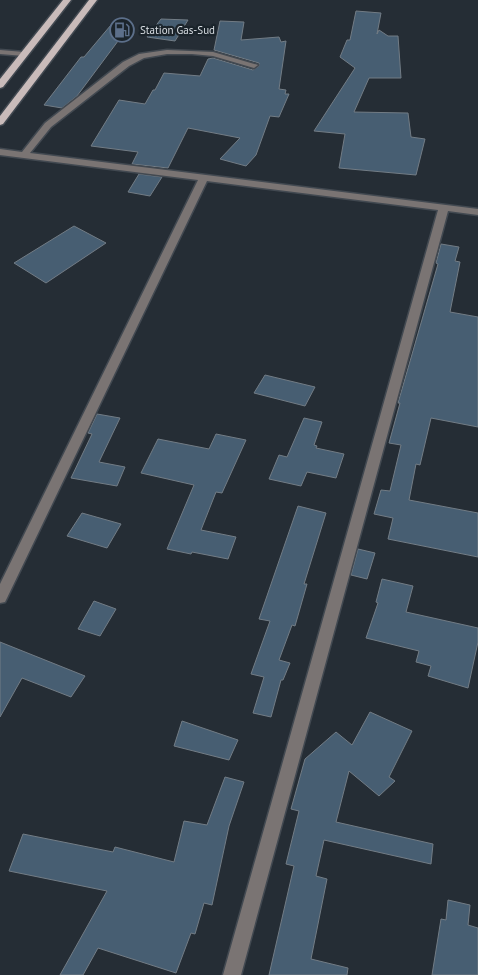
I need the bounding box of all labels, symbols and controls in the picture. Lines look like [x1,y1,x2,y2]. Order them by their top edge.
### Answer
fuel station icon: Station Gas-Sud [109,17,135,43]
place label: Station Gas-Sud [140,23,215,37]

